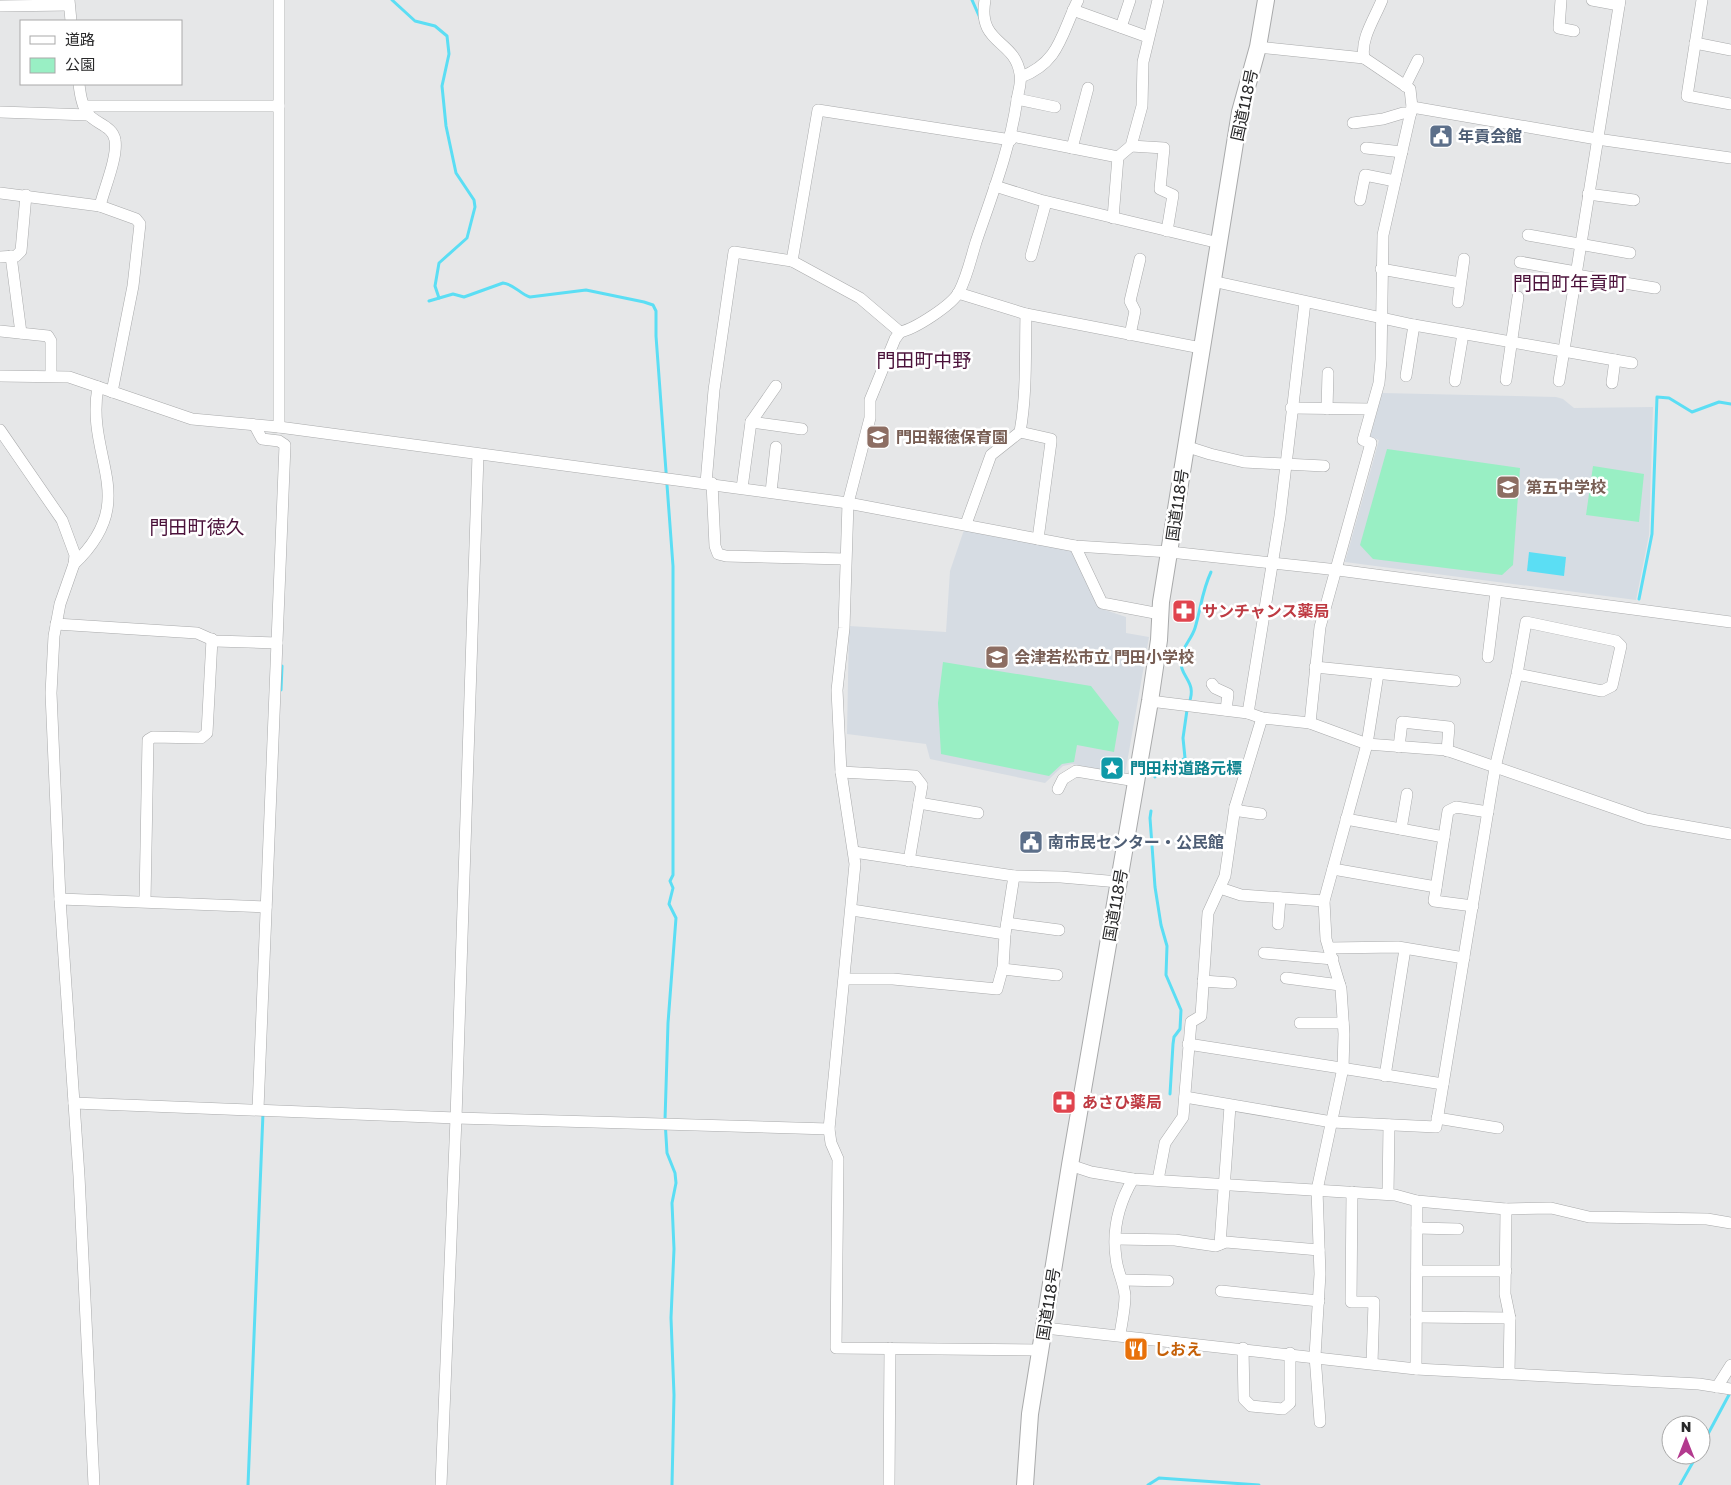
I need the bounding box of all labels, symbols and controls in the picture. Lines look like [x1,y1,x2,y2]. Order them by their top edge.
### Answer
legend [20,20,182,85]
text: 道路 [65,30,95,48]
text: 公園 [65,55,95,73]
street label: 国道118号 [1227,67,1261,143]
public building icon: 年貢会館 [1428,123,1454,149]
place label: 年貢会館 [1458,126,1522,146]
district label: 門田町年貢町 [1513,271,1627,294]
district label: 門田町中野 [876,348,972,371]
school or university icon: 門田報徳保育園 [865,424,891,450]
place label: 門田報徳保育園 [896,427,1008,447]
street label: 国道118号 [1162,467,1192,543]
school or university icon: 第五中学校 [1495,474,1521,500]
place label: 第五中学校 [1526,477,1606,497]
district label: 門田町徳久 [149,515,245,538]
pharmacy icon: サンチャンス薬局 [1171,598,1197,624]
place label: サンチャンス薬局 [1202,601,1330,621]
school or university icon: 会津若松市立 門田小学校 [984,644,1010,670]
place label: 会津若松市立 門田小学校 [1014,647,1194,667]
place icon: 門田村道路元標 [1099,755,1125,781]
place label: 門田村道路元標 [1130,758,1242,778]
public building icon: 南市民センター・公民館 [1018,829,1044,855]
place label: 南市民センター・公民館 [1048,832,1224,852]
street label: 国道118号 [1099,867,1131,943]
pharmacy icon: あさひ薬局 [1051,1089,1077,1115]
place label: あさひ薬局 [1082,1092,1162,1112]
street label: 国道118号 [1032,1266,1064,1342]
restaurant icon: しおえ [1123,1336,1149,1362]
place label: しおえ [1154,1339,1202,1359]
north arrow [1661,1415,1711,1465]
text: N [1681,1418,1691,1435]

